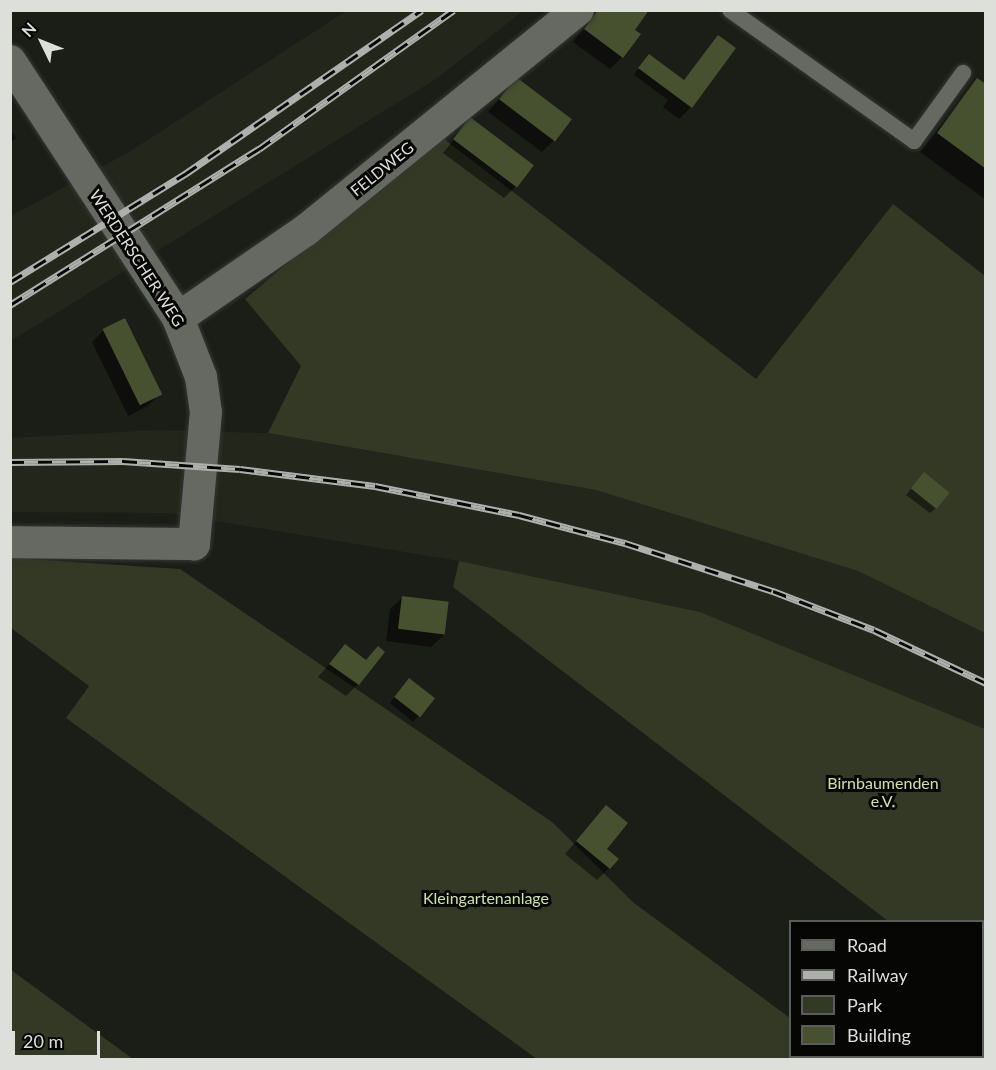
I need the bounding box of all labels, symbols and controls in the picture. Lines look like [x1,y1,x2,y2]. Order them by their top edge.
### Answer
north arrow [12,12,72,72]
text: N [17,18,40,40]
street label: FELDWEG [347,138,417,200]
street label: WERDERSCHER WEG [86,186,188,330]
park label: Birnbaumenden e.V. [827,773,939,811]
park label: Kleingartenanlage [423,888,549,908]
legend [789,920,984,1058]
text: Road [847,934,887,956]
text: Railway [847,964,908,986]
text: Park [847,994,882,1016]
scale bar [15,1019,104,1057]
text: Building [847,1024,911,1046]
text: 20 m [23,1030,63,1052]

